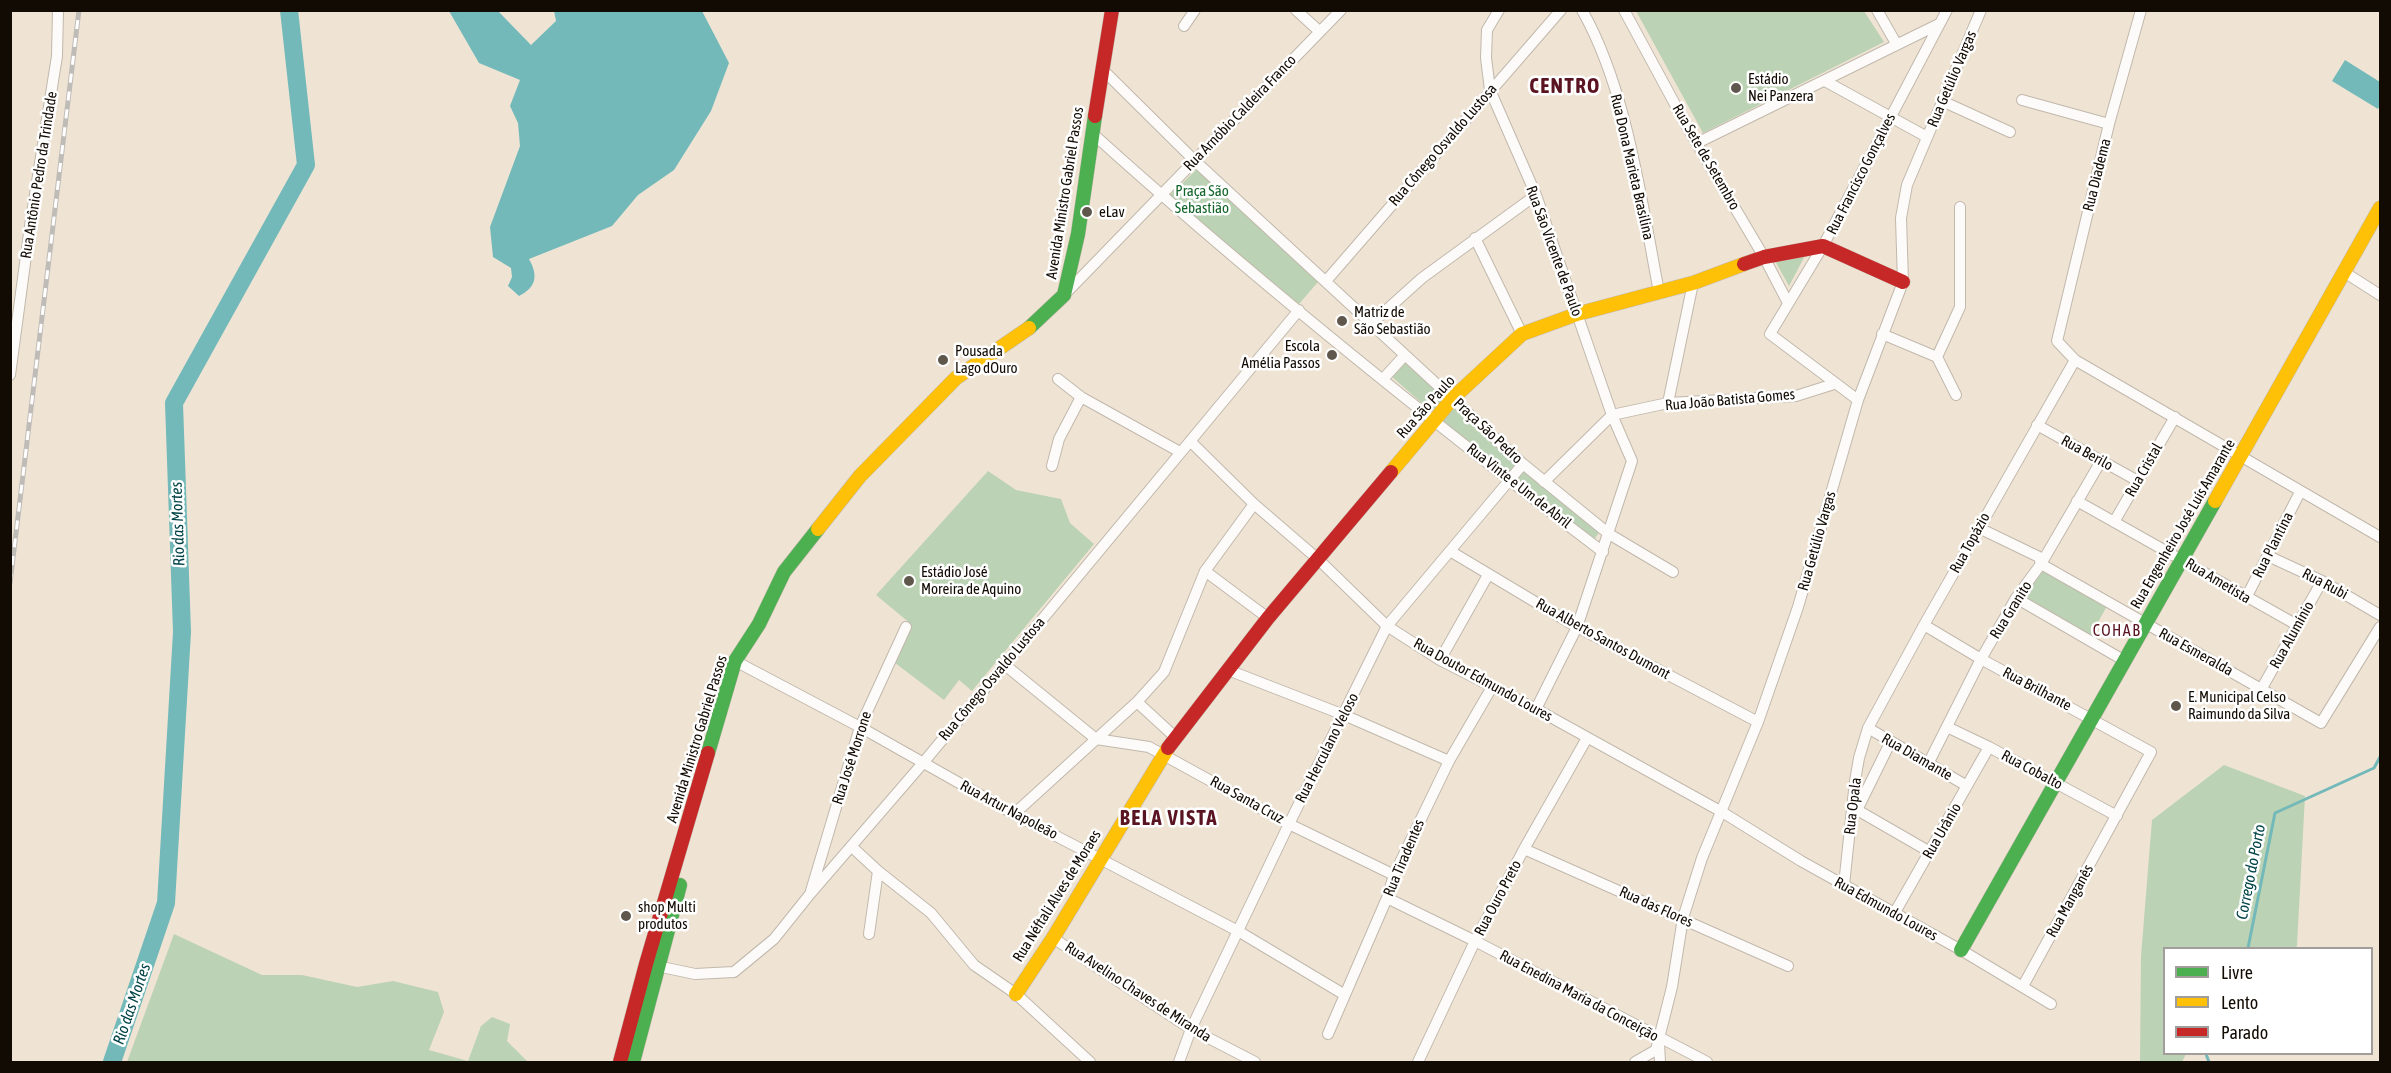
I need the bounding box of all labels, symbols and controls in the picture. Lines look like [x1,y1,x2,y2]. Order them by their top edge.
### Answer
street label: Rua Getúlio Vargas [1924,28,1980,130]
street label: Rua Arnóbio Caldeira Franco [1180,51,1300,175]
place label: Estádio Nei Panzera [1748,70,1814,105]
district label: CENTRO [1529,73,1601,99]
street label: Rua Cônego Osvaldo Lustosa [1385,80,1501,210]
marker: Estádio Nei Panzera [1729,81,1743,95]
street label: Rua Antônio Pedro da Trindade [17,90,61,260]
street label: Rua Dona Marieta Brasilina [1606,92,1658,242]
street label: Rua Sete de Setembro [1668,101,1744,213]
street label: Avenida Ministro Gabriel Passos [1042,106,1088,280]
street label: Rua Francisco Gonçalves [1823,110,1899,238]
street label: Rua Diadema [2079,137,2115,213]
park label: Praça São Sebastião [1175,182,1229,217]
street label: Rua São Vicente de Paulo [1522,183,1586,319]
place label: eLav [1099,203,1125,221]
marker: eLav [1080,205,1094,219]
place label: Matriz de São Sebastião [1354,303,1431,338]
marker: Matriz de São Sebastião [1335,314,1349,328]
place label: Escola Amélia Passos [1242,337,1320,372]
place label: Pousada Lago dOuro [955,342,1018,377]
marker: Escola Amélia Passos [1325,348,1339,362]
marker: Pousada Lago dOuro [936,353,950,367]
street label: Rua São Paulo [1393,372,1459,442]
street label: Rua João Batista Gomes [1664,385,1796,415]
street label: Praça São Pedro [1450,394,1526,468]
street label: Rua Berilo [2058,431,2116,475]
street label: Rua Engenheiro José Luís Amarante [2127,436,2239,612]
street label: Rua Vinte e Um de Abril [1463,440,1575,532]
street label: Rua Cristal [2121,440,2167,500]
water label: Rio das Mortes [167,481,189,567]
street label: Rua Getúlio Vargas [1794,489,1840,593]
street label: Rua Plantina [2249,509,2297,581]
street label: Rua Topázio [1946,510,1994,576]
street label: Rua Ametista [2182,554,2254,608]
place label: Estádio José Moreira de Aquino [921,563,1021,598]
street label: Rua Rubi [2299,565,2351,603]
marker: Estádio José Moreira de Aquino [902,574,916,588]
street label: Rua Granito [1986,578,2036,642]
street label: Rua Alberto Santos Dumont [1533,595,1673,683]
street label: Rua Alumínio [2266,598,2318,672]
street label: Rua Cônego Osvaldo Lustosa [935,614,1049,744]
district label: COHAB [2093,621,2141,641]
street label: Rua Esmeralda [2156,624,2236,680]
street label: Rua Doutor Edmundo Loures [1410,634,1556,726]
street label: Avenida Ministro Gabriel Passos [663,653,731,825]
street label: Rua Brilhante [2000,663,2074,715]
place label: E. Municipal Celso Raimundo da Silva [2188,688,2290,723]
street label: Rua Herculano Veloso [1292,690,1362,806]
marker: E. Municipal Celso Raimundo da Silva [2169,699,2183,713]
street label: Rua José Morrone [828,709,876,807]
street label: Rua Diamante [1878,730,1956,784]
street label: Rua Cobalto [1998,746,2066,794]
street label: Rua Santa Cruz [1207,772,1287,828]
street label: Rua Opala [1841,776,1865,836]
street label: Rua Artur Napoleão [957,777,1061,843]
street label: Rua Urânio [1919,800,1965,862]
district label: BELA VISTA [1120,805,1218,831]
street label: Rua Tiradentes [1380,817,1428,899]
water label: Corrego do Porto [2232,823,2270,921]
street label: Rua Néftali Alves de Moraes [1009,827,1105,965]
street label: Rua Ouro Preto [1471,857,1525,939]
street label: Rua Manganês [2043,861,2097,941]
street label: Rua Edmundo Loures [1831,873,1941,945]
street label: Rua das Flores [1616,883,1696,931]
place label: shop Multi produtos [638,898,696,933]
marker: shop Multi produtos [619,909,633,923]
street label: Rua Avelino Chaves de Miranda [1061,938,1215,1046]
street label: Rua Enedina Maria da Conceição [1496,946,1662,1046]
legend [2163,947,2373,1055]
water label: Rio das Mortes [109,961,155,1047]
text: Livre [2221,962,2253,983]
text: Lento [2221,992,2258,1013]
text: Parado [2221,1022,2268,1043]

